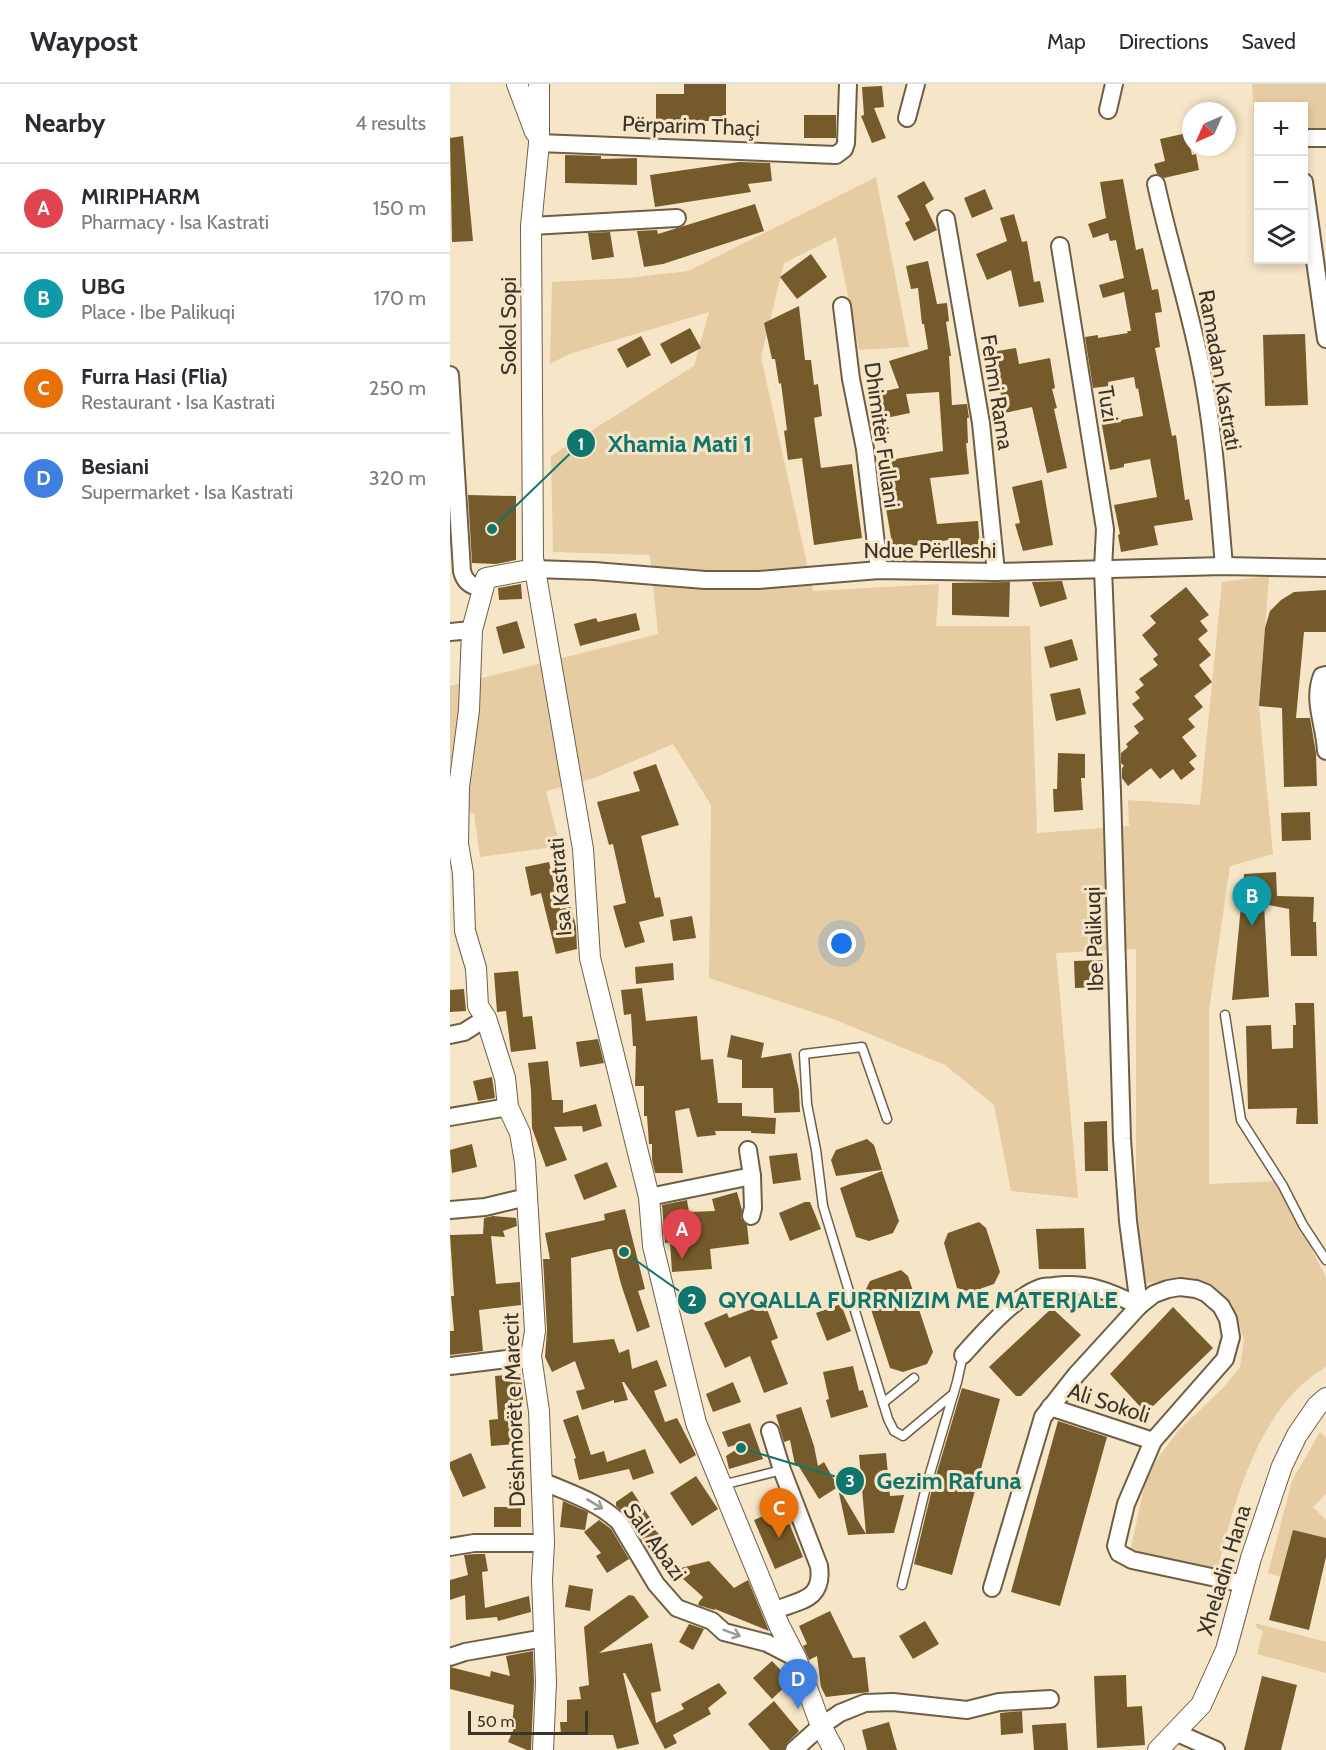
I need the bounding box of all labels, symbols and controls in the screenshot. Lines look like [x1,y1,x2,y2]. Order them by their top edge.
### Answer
text: Waypost [30,24,138,58]
text: Map [1047,29,1086,54]
text: Directions [1119,29,1208,54]
text: Saved [1241,29,1296,54]
north arrow [1182,102,1236,156]
map controls [1254,102,1308,264]
button: + [1254,102,1308,156]
text: Nearby [24,107,105,139]
street label: Përparim Thaçi [622,110,760,142]
text: 4 results [355,111,426,135]
button: − [1254,156,1308,210]
text: MIRIPHARM [81,183,200,210]
text: A [37,196,50,220]
text: 150 m [373,196,426,220]
text: Pharmacy · Isa Kastrati [81,210,269,234]
button: layers [1254,210,1308,264]
text: UBG [81,273,125,300]
street label: Sokol Sopi [495,277,522,375]
text: B [37,286,50,310]
text: 170 m [374,286,426,310]
street label: Ramadan Kastrati [1193,288,1247,452]
text: Place · Ibe Palikuqi [81,300,235,324]
street label: Fehmi Rama [975,333,1019,452]
street label: Dhimitër Fullani [858,360,906,510]
text: Furra Hasi (Flia) [81,363,228,390]
text: C [37,376,50,400]
text: 250 m [369,376,426,400]
street label: Tuzi [1092,384,1124,424]
text: Restaurant · Isa Kastrati [81,390,275,414]
callout: Xhamia Mati 1 [566,422,764,464]
text: Xhamia Mati 1 [607,429,752,458]
text: 1 [578,433,584,455]
text: Besiani [81,453,149,480]
text: D [36,466,51,490]
text: 320 m [369,466,426,490]
text: Supermarket · Isa Kastrati [81,480,293,504]
street label: Ndue Përlleshi [864,537,996,564]
street label: Isa Kastrati [542,837,578,937]
pin: B [1232,876,1272,926]
street label: Ibe Palikuqi [1079,886,1109,992]
your location [827,929,856,958]
pin: A [662,1210,702,1259]
callout: QYQALLA FURRNIZIM ME MATERJALE [677,1279,1130,1321]
text: QYQALLA FURRNIZIM ME MATERJALE [718,1285,1118,1314]
text: 2 [687,1289,697,1311]
street label: Dëshmorët e Marecit [497,1312,531,1508]
street label: Ali Sokoli [1065,1377,1153,1429]
callout: Gezim Rafuna [835,1460,1034,1502]
text: Gezim Rafuna [877,1466,1021,1495]
text: 3 [845,1470,855,1492]
pin: C [760,1488,798,1538]
street label: Sali Abazi [618,1498,692,1586]
one-way arrow [586,1499,603,1511]
street label: Xheladin Hana [1191,1501,1257,1638]
one-way arrow [722,1629,740,1640]
pin: D [778,1660,818,1709]
scale bar [468,1708,588,1736]
text: 50 m [477,1712,514,1731]

